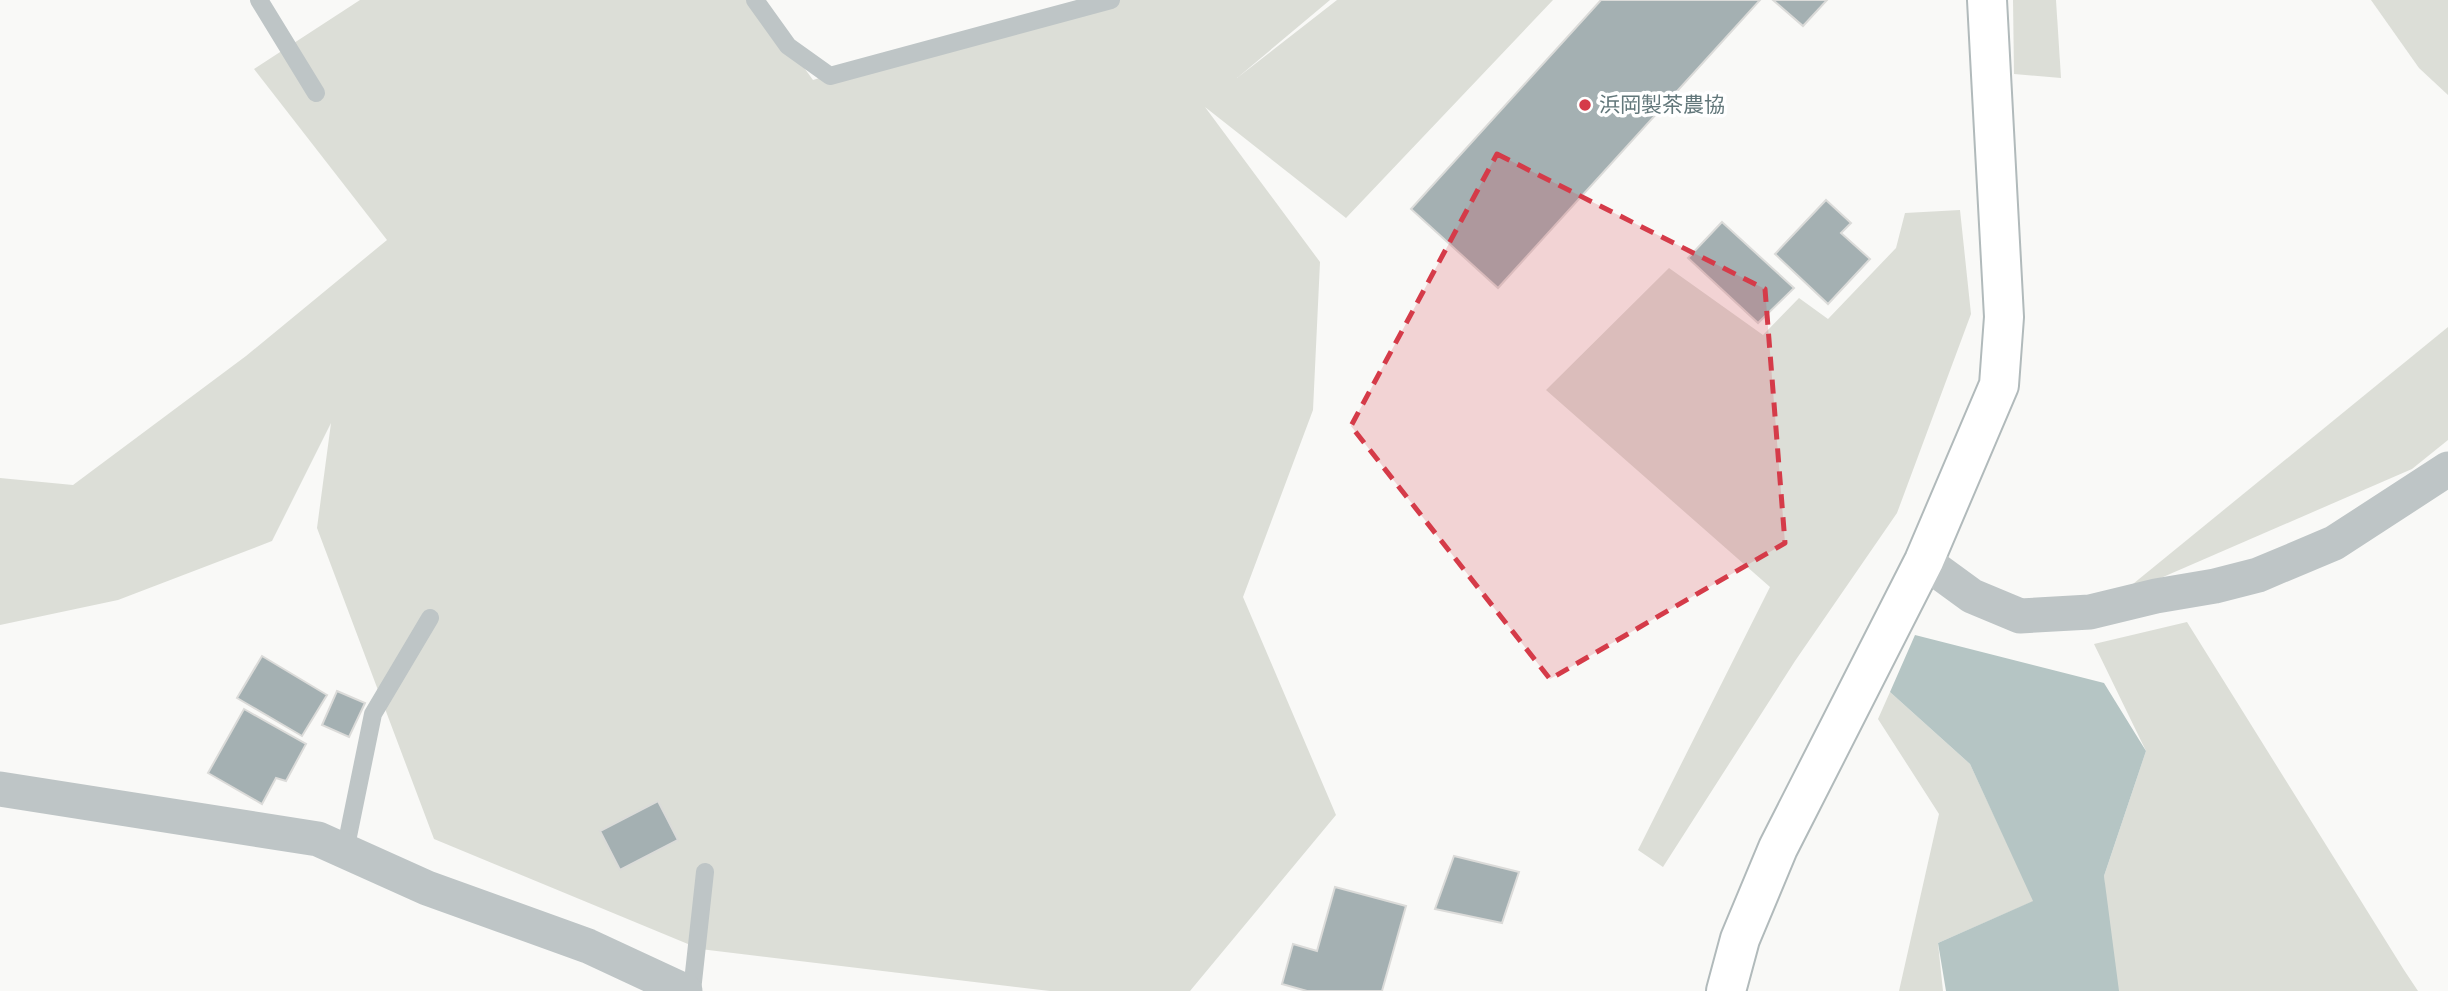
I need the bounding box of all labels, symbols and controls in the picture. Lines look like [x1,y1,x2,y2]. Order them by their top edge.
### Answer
place label: 浜岡製茶農協 [1599,92,1725,117]
marker: 浜岡製茶農協 [1577,97,1593,113]

